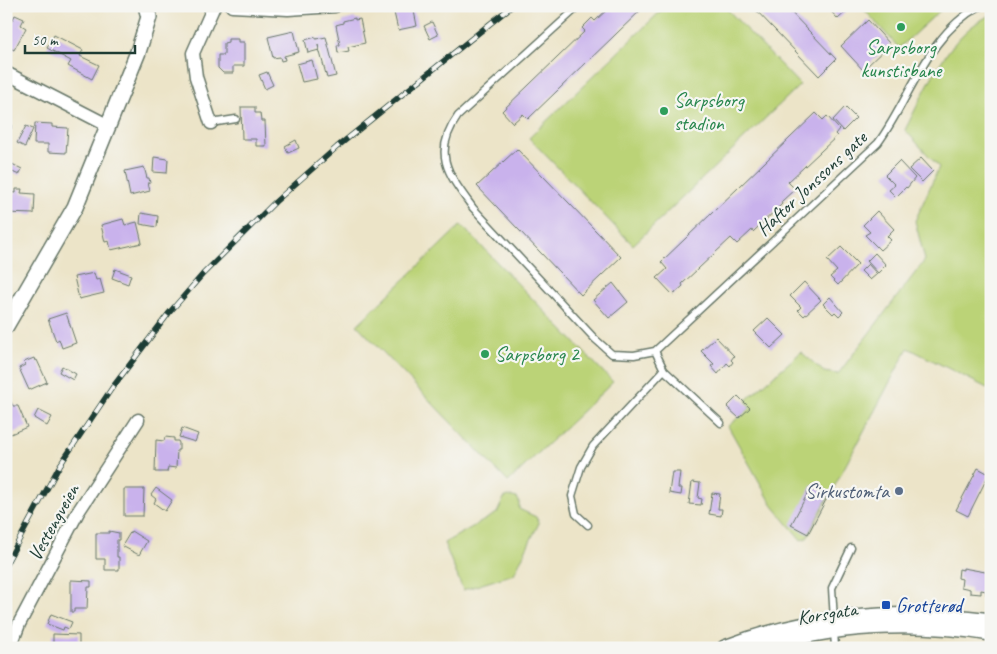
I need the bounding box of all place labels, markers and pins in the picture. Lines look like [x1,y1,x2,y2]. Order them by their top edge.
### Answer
marker: Sarpsborg kunstisbane [895,21,907,33]
place label: Sarpsborg kunstisbane [861,35,943,83]
place label: Sarpsborg stadion [674,88,746,136]
marker: Sarpsborg stadion [658,105,670,117]
place label: Sarpsborg 2 [495,342,581,367]
marker: Sarpsborg 2 [479,348,491,360]
place label: Sirkustomta [805,479,890,504]
marker: Sirkustomta [893,485,905,497]
place label: Grotterød [896,593,965,618]
marker: Grotterød [880,599,892,611]

